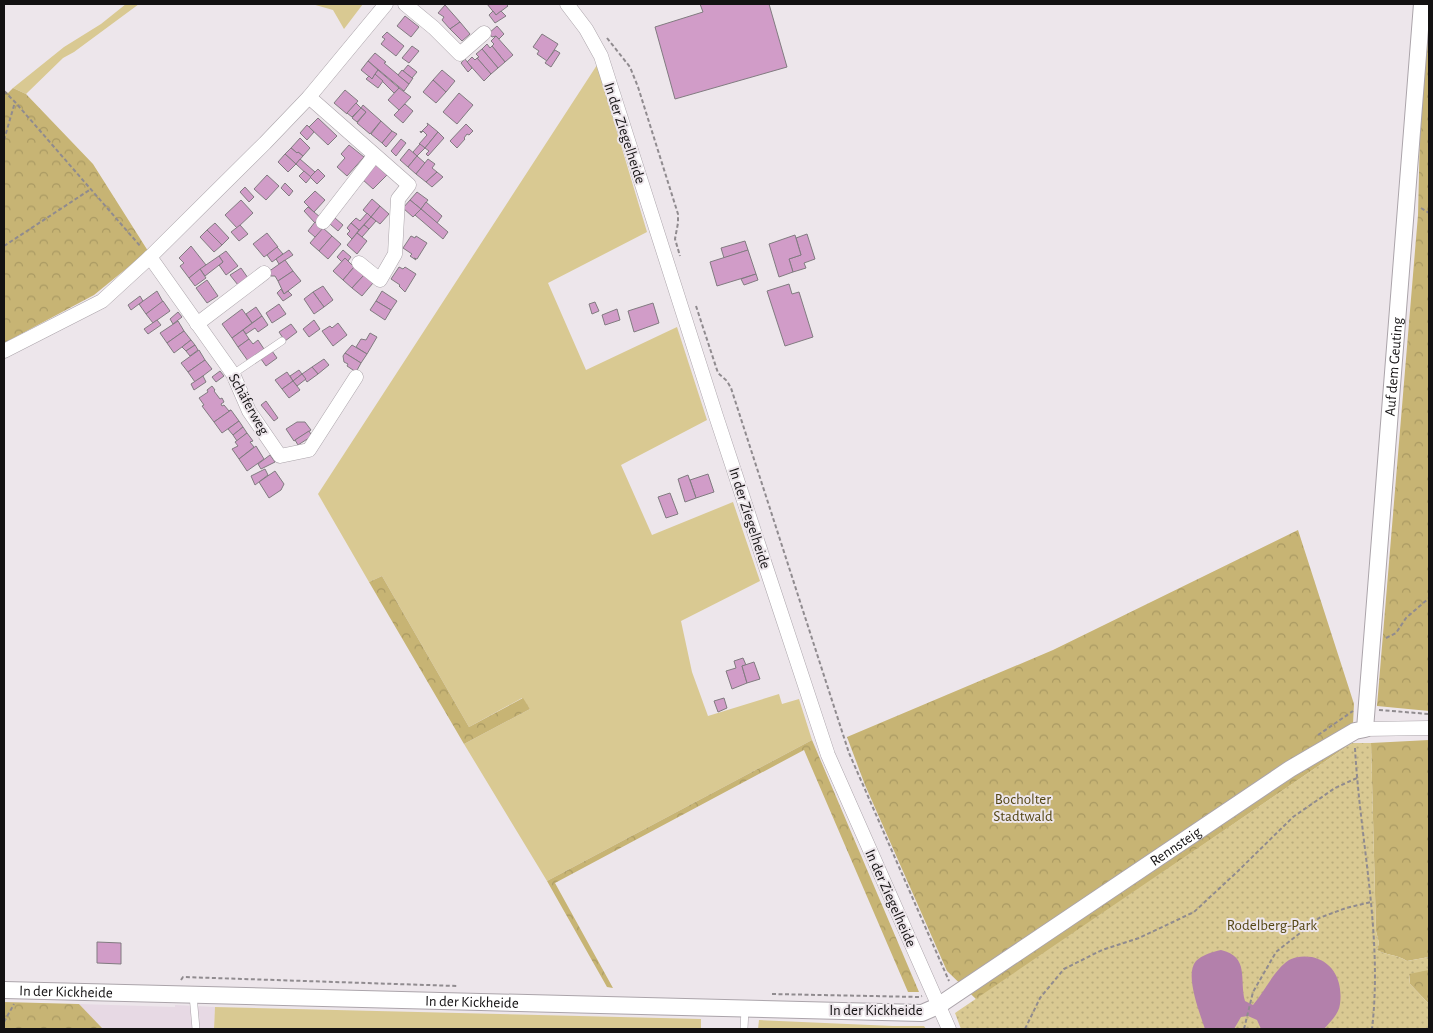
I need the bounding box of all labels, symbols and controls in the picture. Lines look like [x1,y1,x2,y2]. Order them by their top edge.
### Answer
street label: In der Ziegelheide [601,81,648,186]
street label: Auf dem Geuting [1383,316,1405,417]
street label: Schäferweg [226,371,272,438]
street label: In der Ziegelheide [726,466,773,571]
park label: Bocholter Stadtwald [993,792,1053,824]
street label: Rennsteig [1147,824,1205,869]
street label: In der Ziegelheide [862,847,919,949]
park label: Rodelberg-Park [1227,918,1317,933]
street label: In der Kickheide [19,983,113,1001]
street label: In der Kickheide [425,994,519,1011]
street label: In der Kickheide [829,1003,923,1018]

